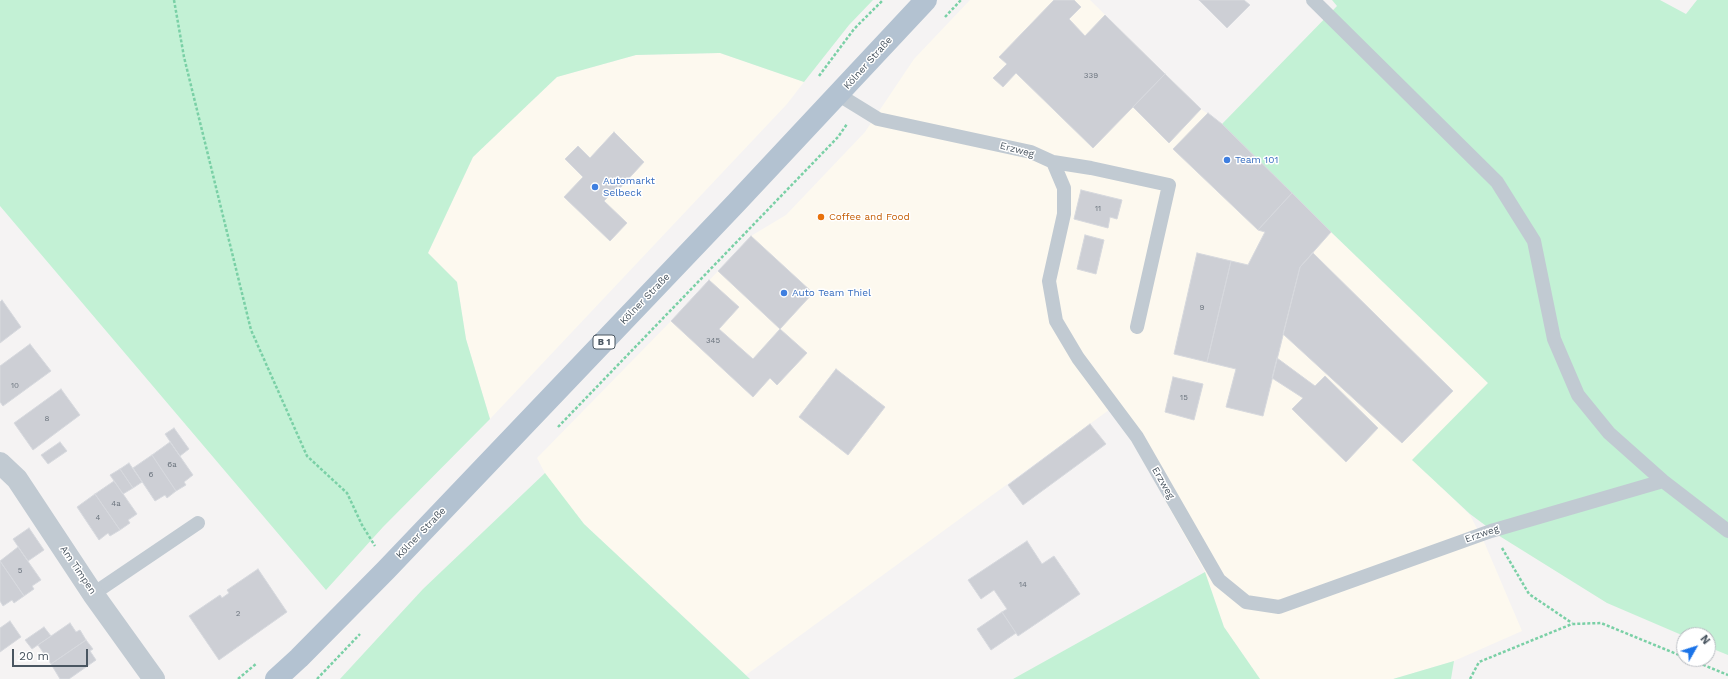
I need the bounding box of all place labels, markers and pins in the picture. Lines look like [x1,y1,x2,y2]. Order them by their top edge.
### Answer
place label: Team 101 [1235,154,1278,166]
marker: Team 101 [1222,155,1232,165]
place label: Automarkt Selbeck [603,175,655,198]
marker: Automarkt Selbeck [590,182,600,192]
place label: Coffee and Food [829,211,910,223]
marker: Coffee and Food [816,212,826,222]
place label: Auto Team Thiel [792,287,871,299]
marker: Auto Team Thiel [779,288,789,298]

